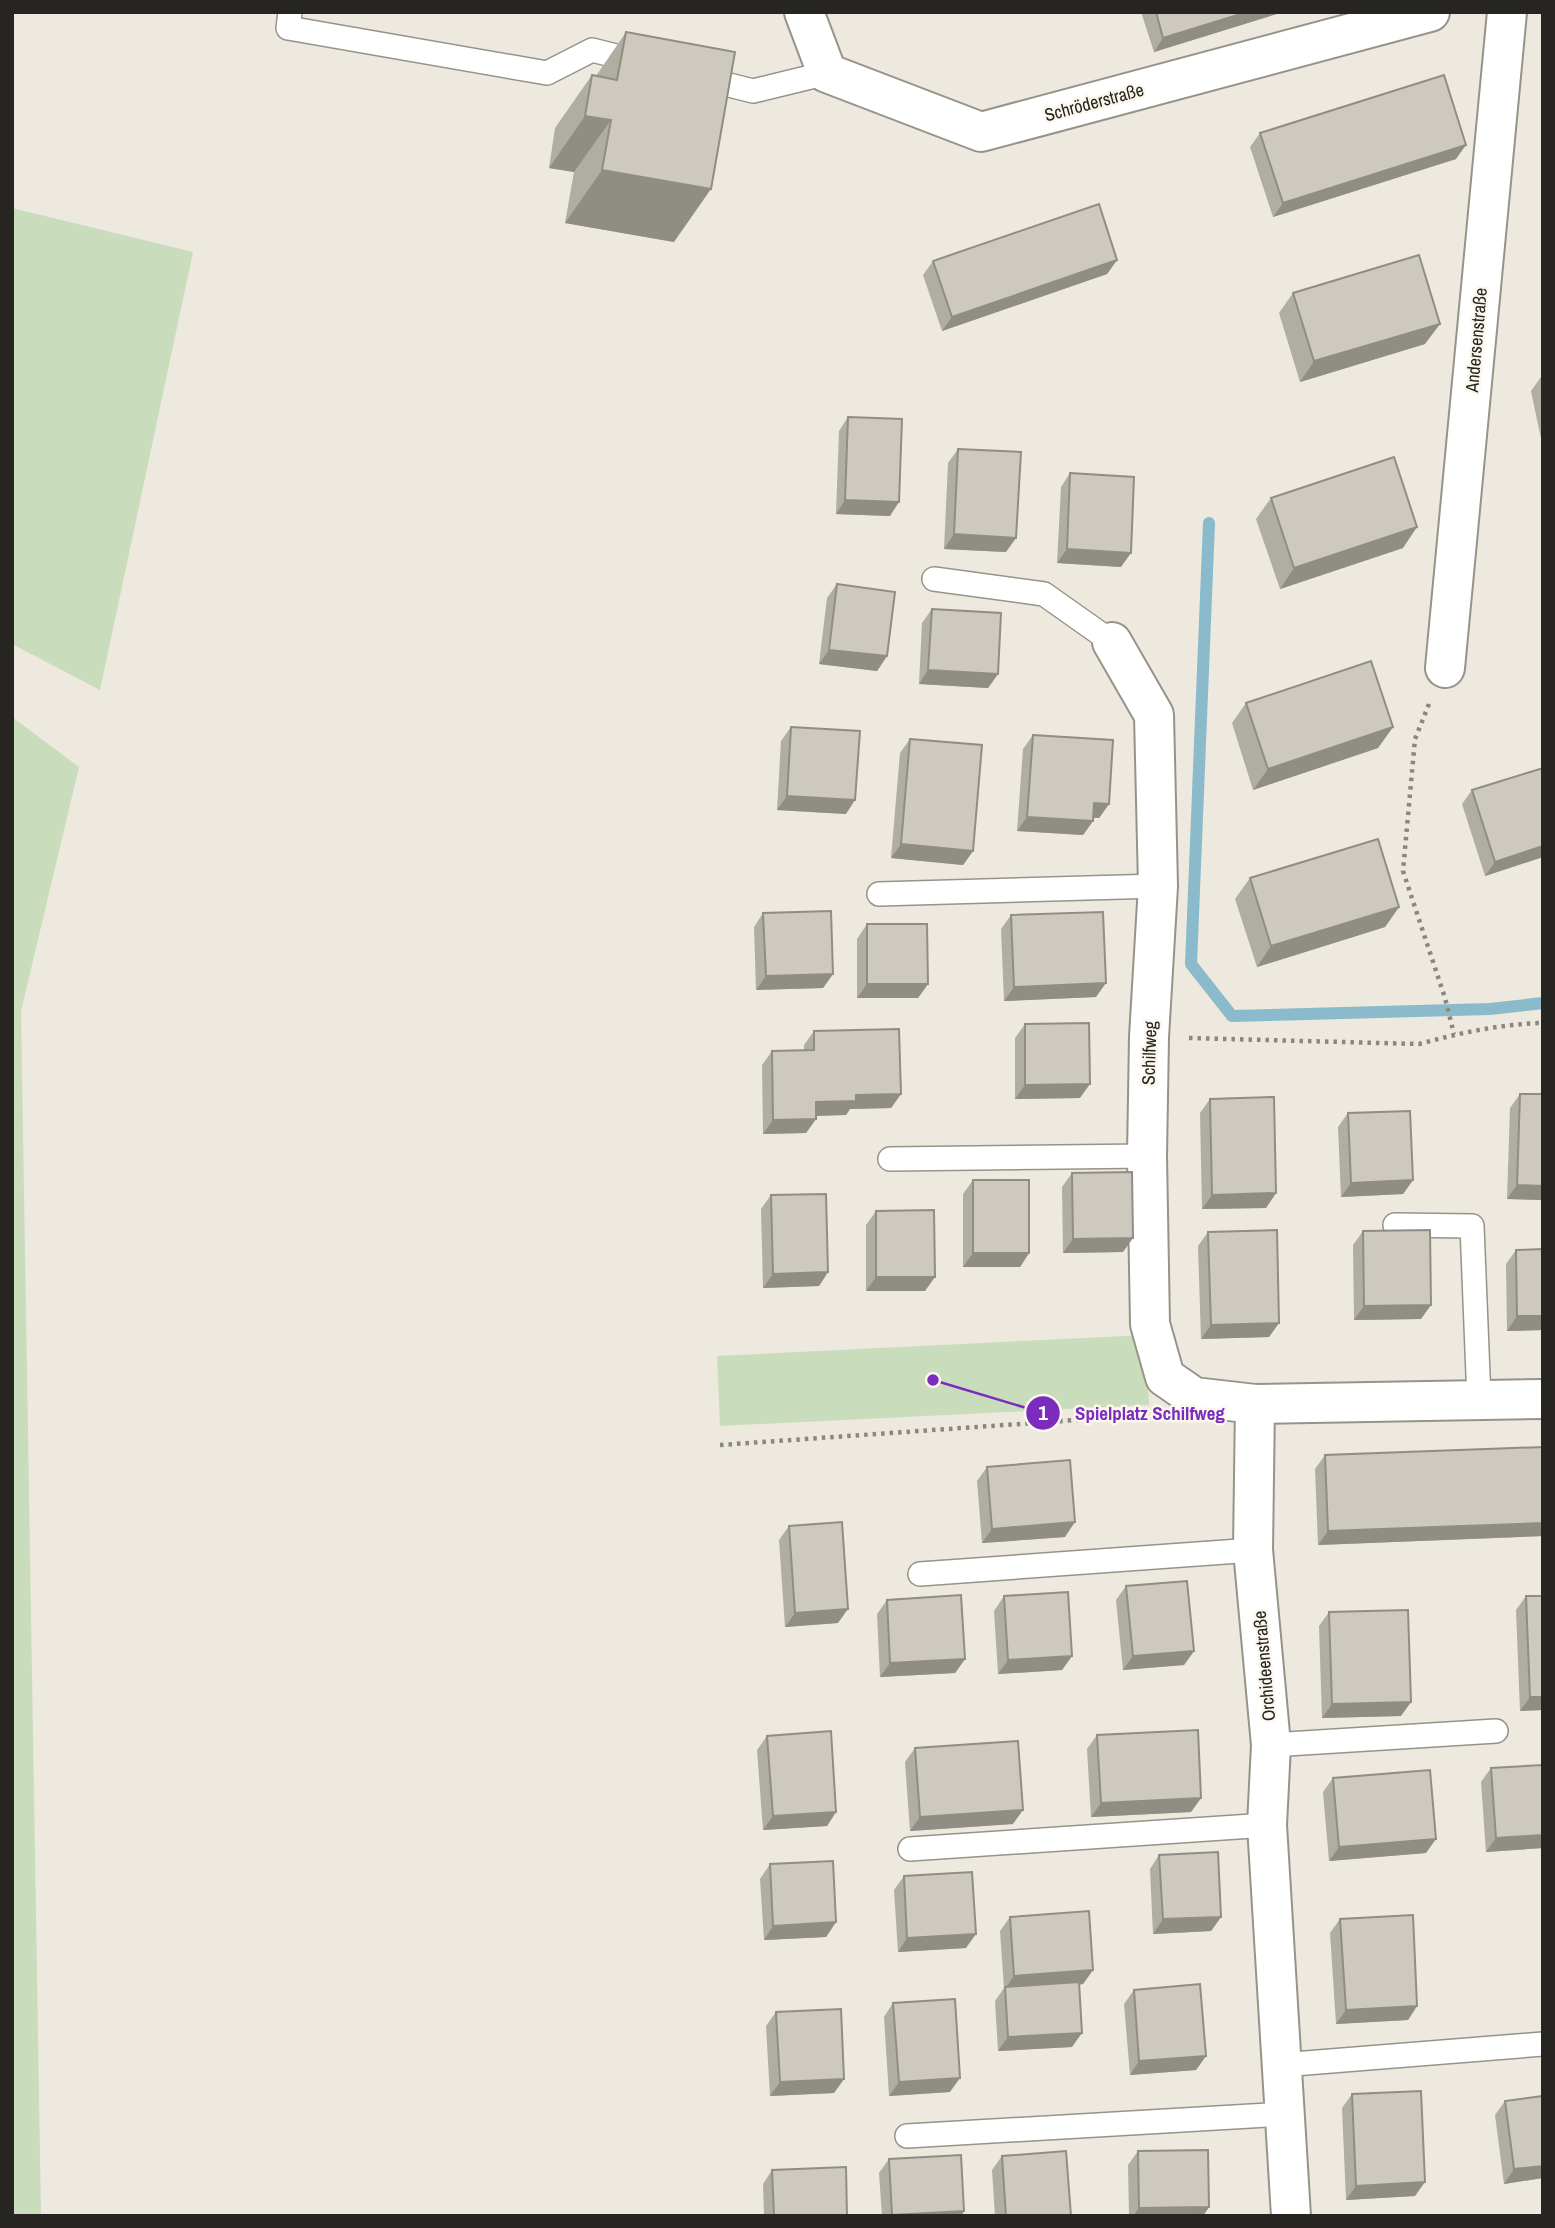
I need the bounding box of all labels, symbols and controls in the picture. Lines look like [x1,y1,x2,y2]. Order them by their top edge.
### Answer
street label: Schröderstraße [1042,77,1146,127]
street label: Andersenstraße [1459,287,1493,394]
street label: Schilfweg [1135,1020,1163,1085]
callout: Spielplatz Schilfweg [1026,1393,1238,1433]
text: 1 [1038,1398,1048,1427]
text: Spielplatz Schilfweg [1075,1400,1225,1426]
street label: Orchideenstraße [1247,1610,1281,1722]

